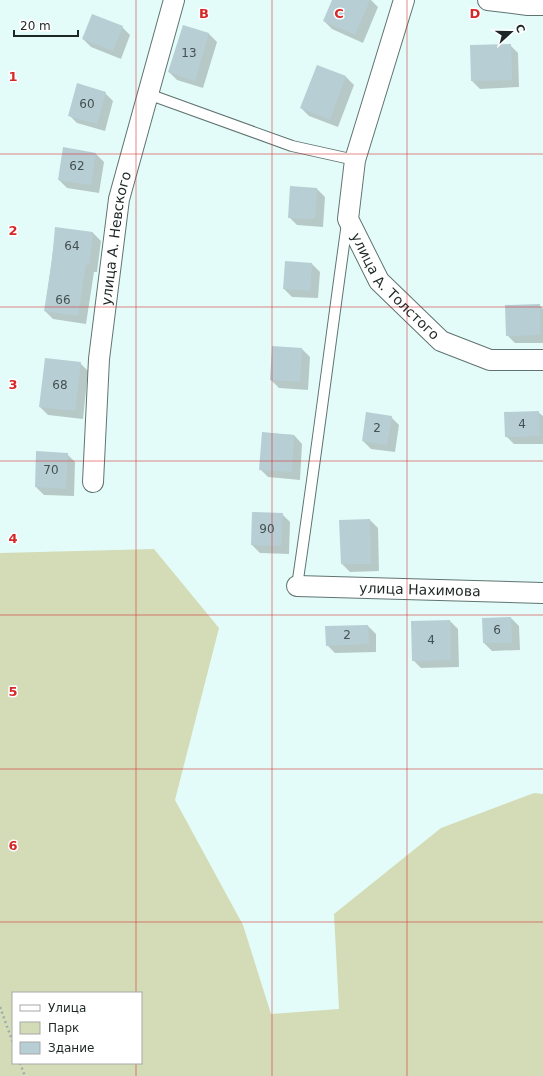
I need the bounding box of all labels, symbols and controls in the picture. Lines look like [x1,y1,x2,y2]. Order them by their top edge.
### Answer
text: B [199,6,209,21]
text: C [334,6,344,21]
text: D [470,6,481,21]
scale bar [14,12,78,38]
north arrow [491,12,531,52]
text: 20 m [20,19,51,33]
text: С [512,22,527,35]
house number: 13 [181,46,197,60]
text: 1 [8,69,18,84]
house number: 60 [79,97,95,111]
house number: 62 [69,159,85,173]
street label: улица А. Невского [98,170,134,306]
text: 2 [8,223,18,238]
street label: улица А. Толстого [348,230,443,343]
house number: 64 [64,239,80,253]
house number: 66 [55,293,71,307]
text: 3 [8,377,18,392]
house number: 68 [52,378,68,392]
house number: 4 [518,417,526,431]
house number: 2 [373,421,381,435]
house number: 70 [43,463,59,477]
house number: 90 [259,522,275,536]
text: 4 [8,531,18,546]
street label: улица Нахимова [359,580,481,599]
house number: 6 [493,623,501,637]
house number: 2 [343,628,351,642]
house number: 4 [427,633,435,647]
text: 5 [8,684,18,699]
text: 6 [8,838,18,853]
legend [12,992,142,1064]
text: Улица [48,1001,86,1015]
text: Парк [48,1021,79,1035]
text: Здание [48,1041,94,1055]

